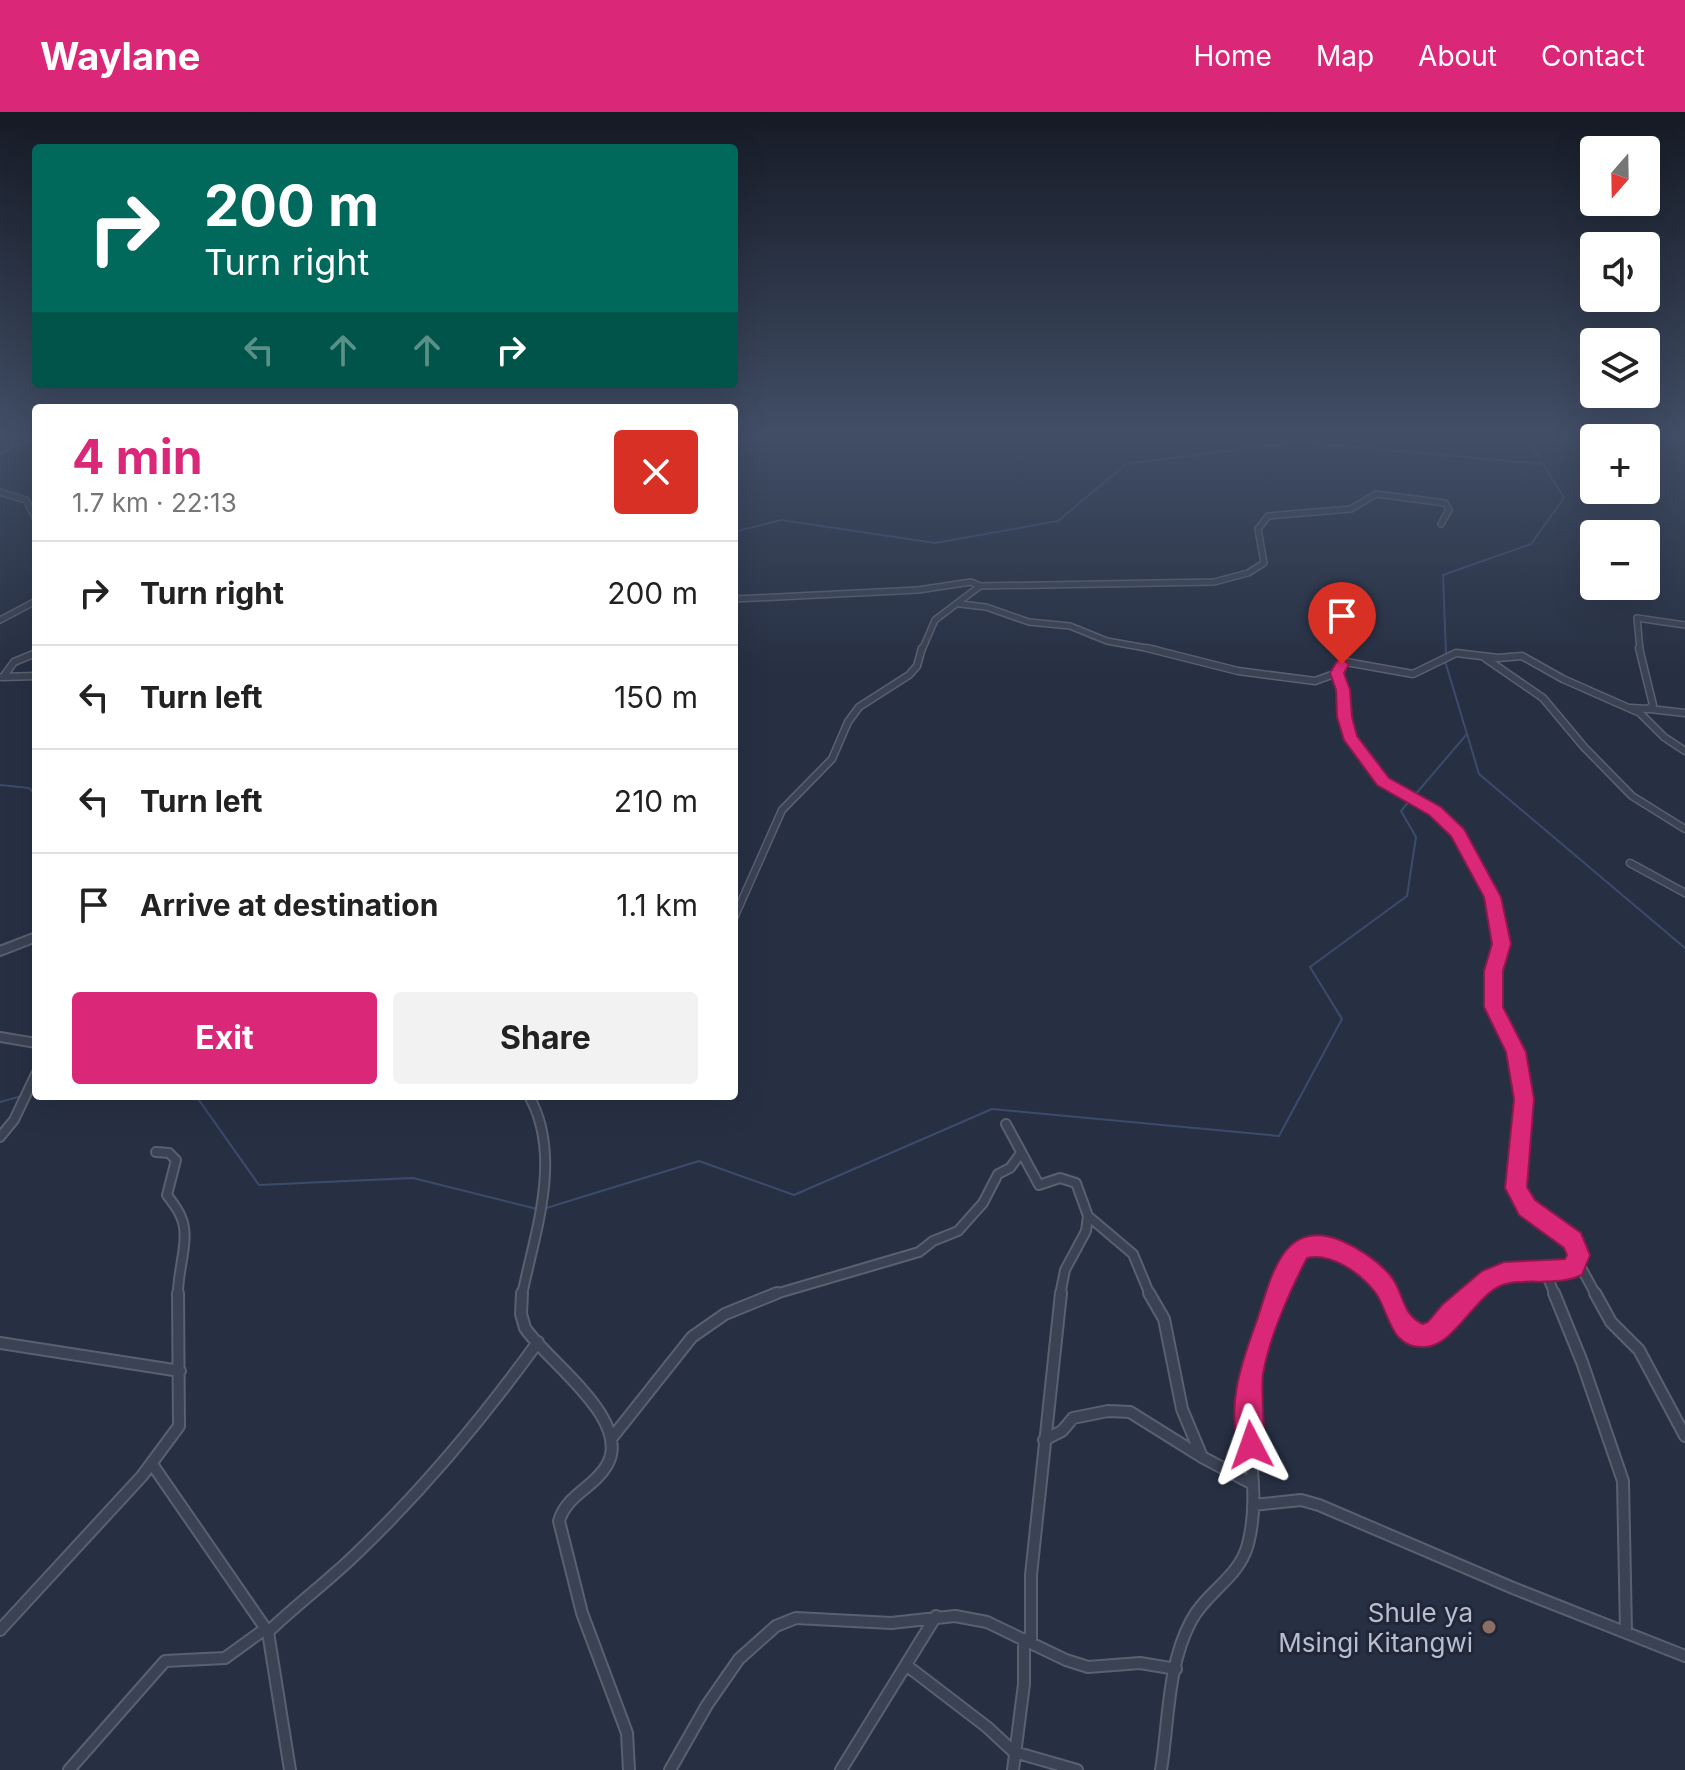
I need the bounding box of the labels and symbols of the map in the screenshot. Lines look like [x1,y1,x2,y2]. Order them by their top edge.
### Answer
north arrow [1580,136,1660,216]
pin [1308,582,1376,664]
position arrow [1209,1403,1293,1487]
place label: Shule ya Msingi Kitangwi [1278,1597,1473,1658]
marker: Shule ya Msingi Kitangwi [1480,1618,1498,1636]

